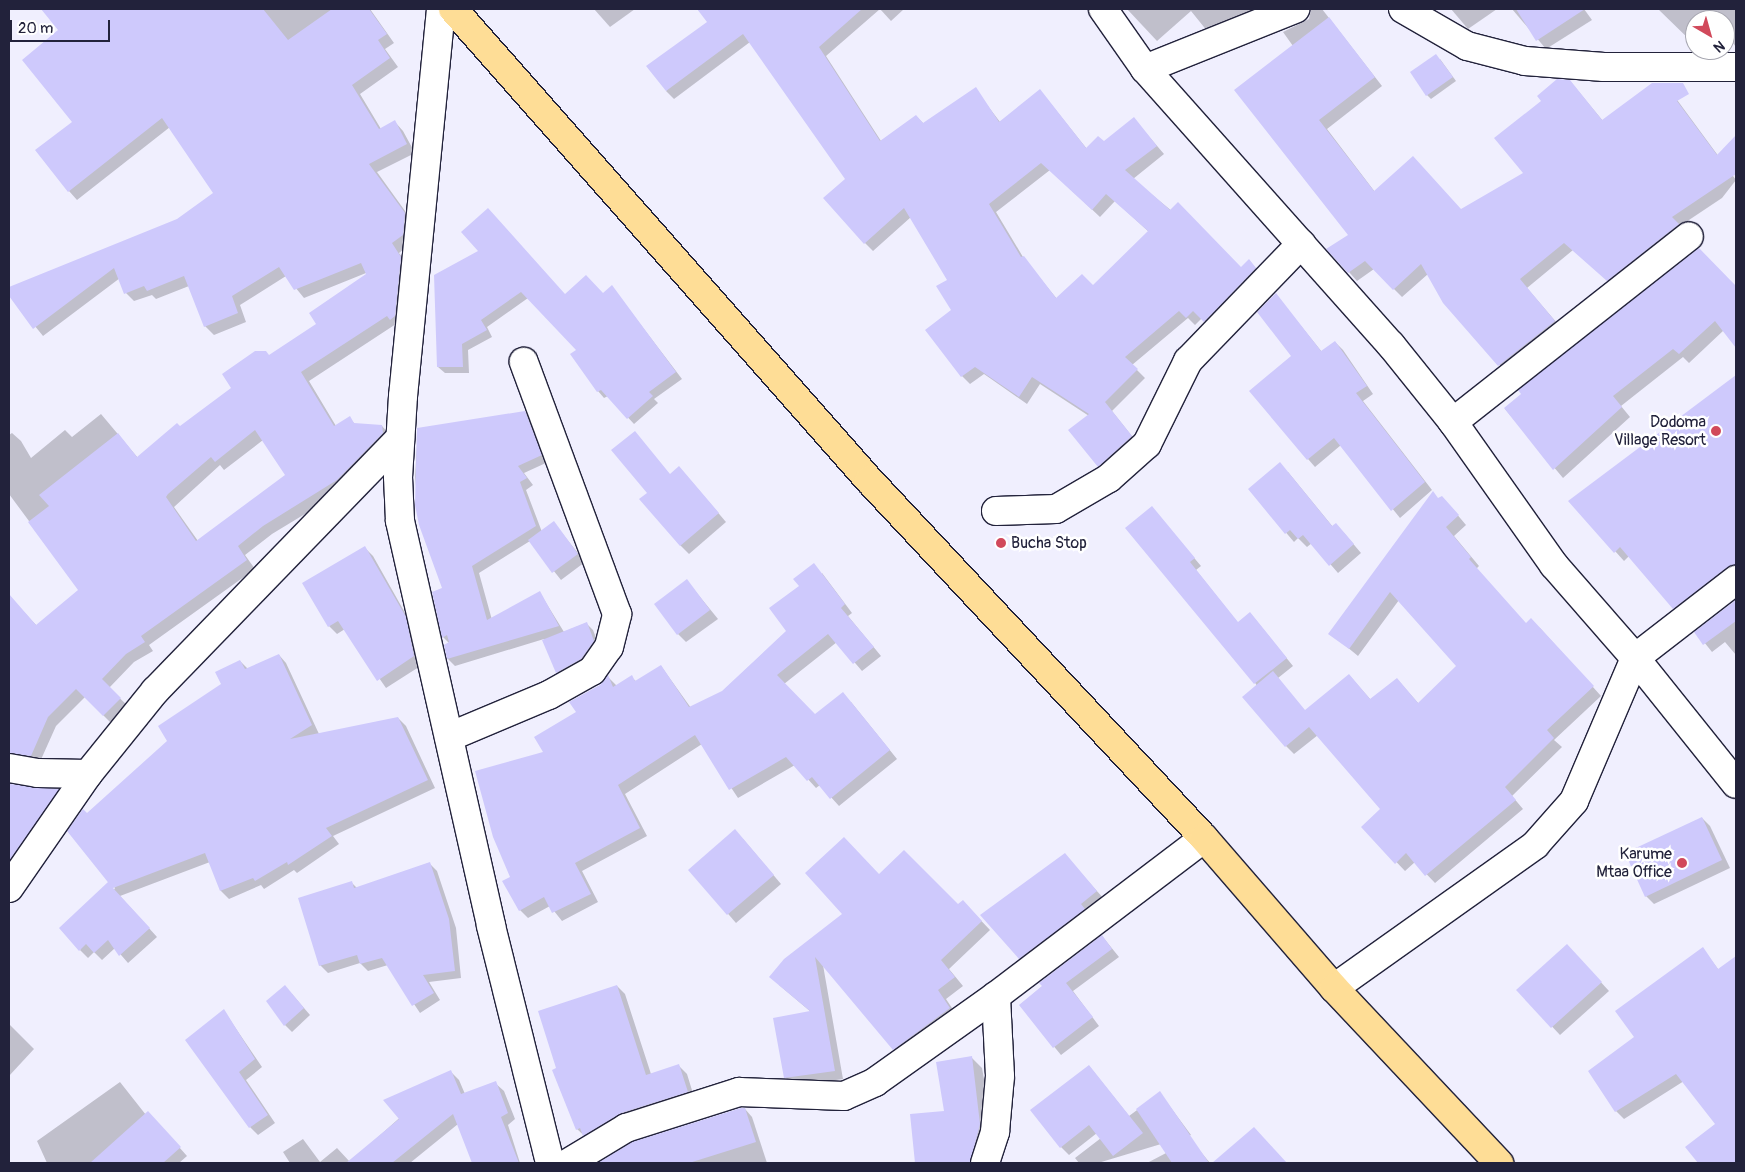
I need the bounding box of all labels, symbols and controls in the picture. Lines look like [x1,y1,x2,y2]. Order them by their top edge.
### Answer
scale bar [12,10,112,42]
north arrow [1685,10,1735,60]
text: 20 m [18,19,53,38]
text: N [1710,37,1728,56]
place label: Dodoma Village Resort [1614,412,1706,450]
marker: Dodoma Village Resort [1710,425,1722,437]
place label: Bucha Stop [1011,533,1087,553]
marker: Bucha Stop [995,537,1007,549]
place label: Karume Mtaa Office [1596,844,1672,882]
marker: Karume Mtaa Office [1676,857,1688,869]

